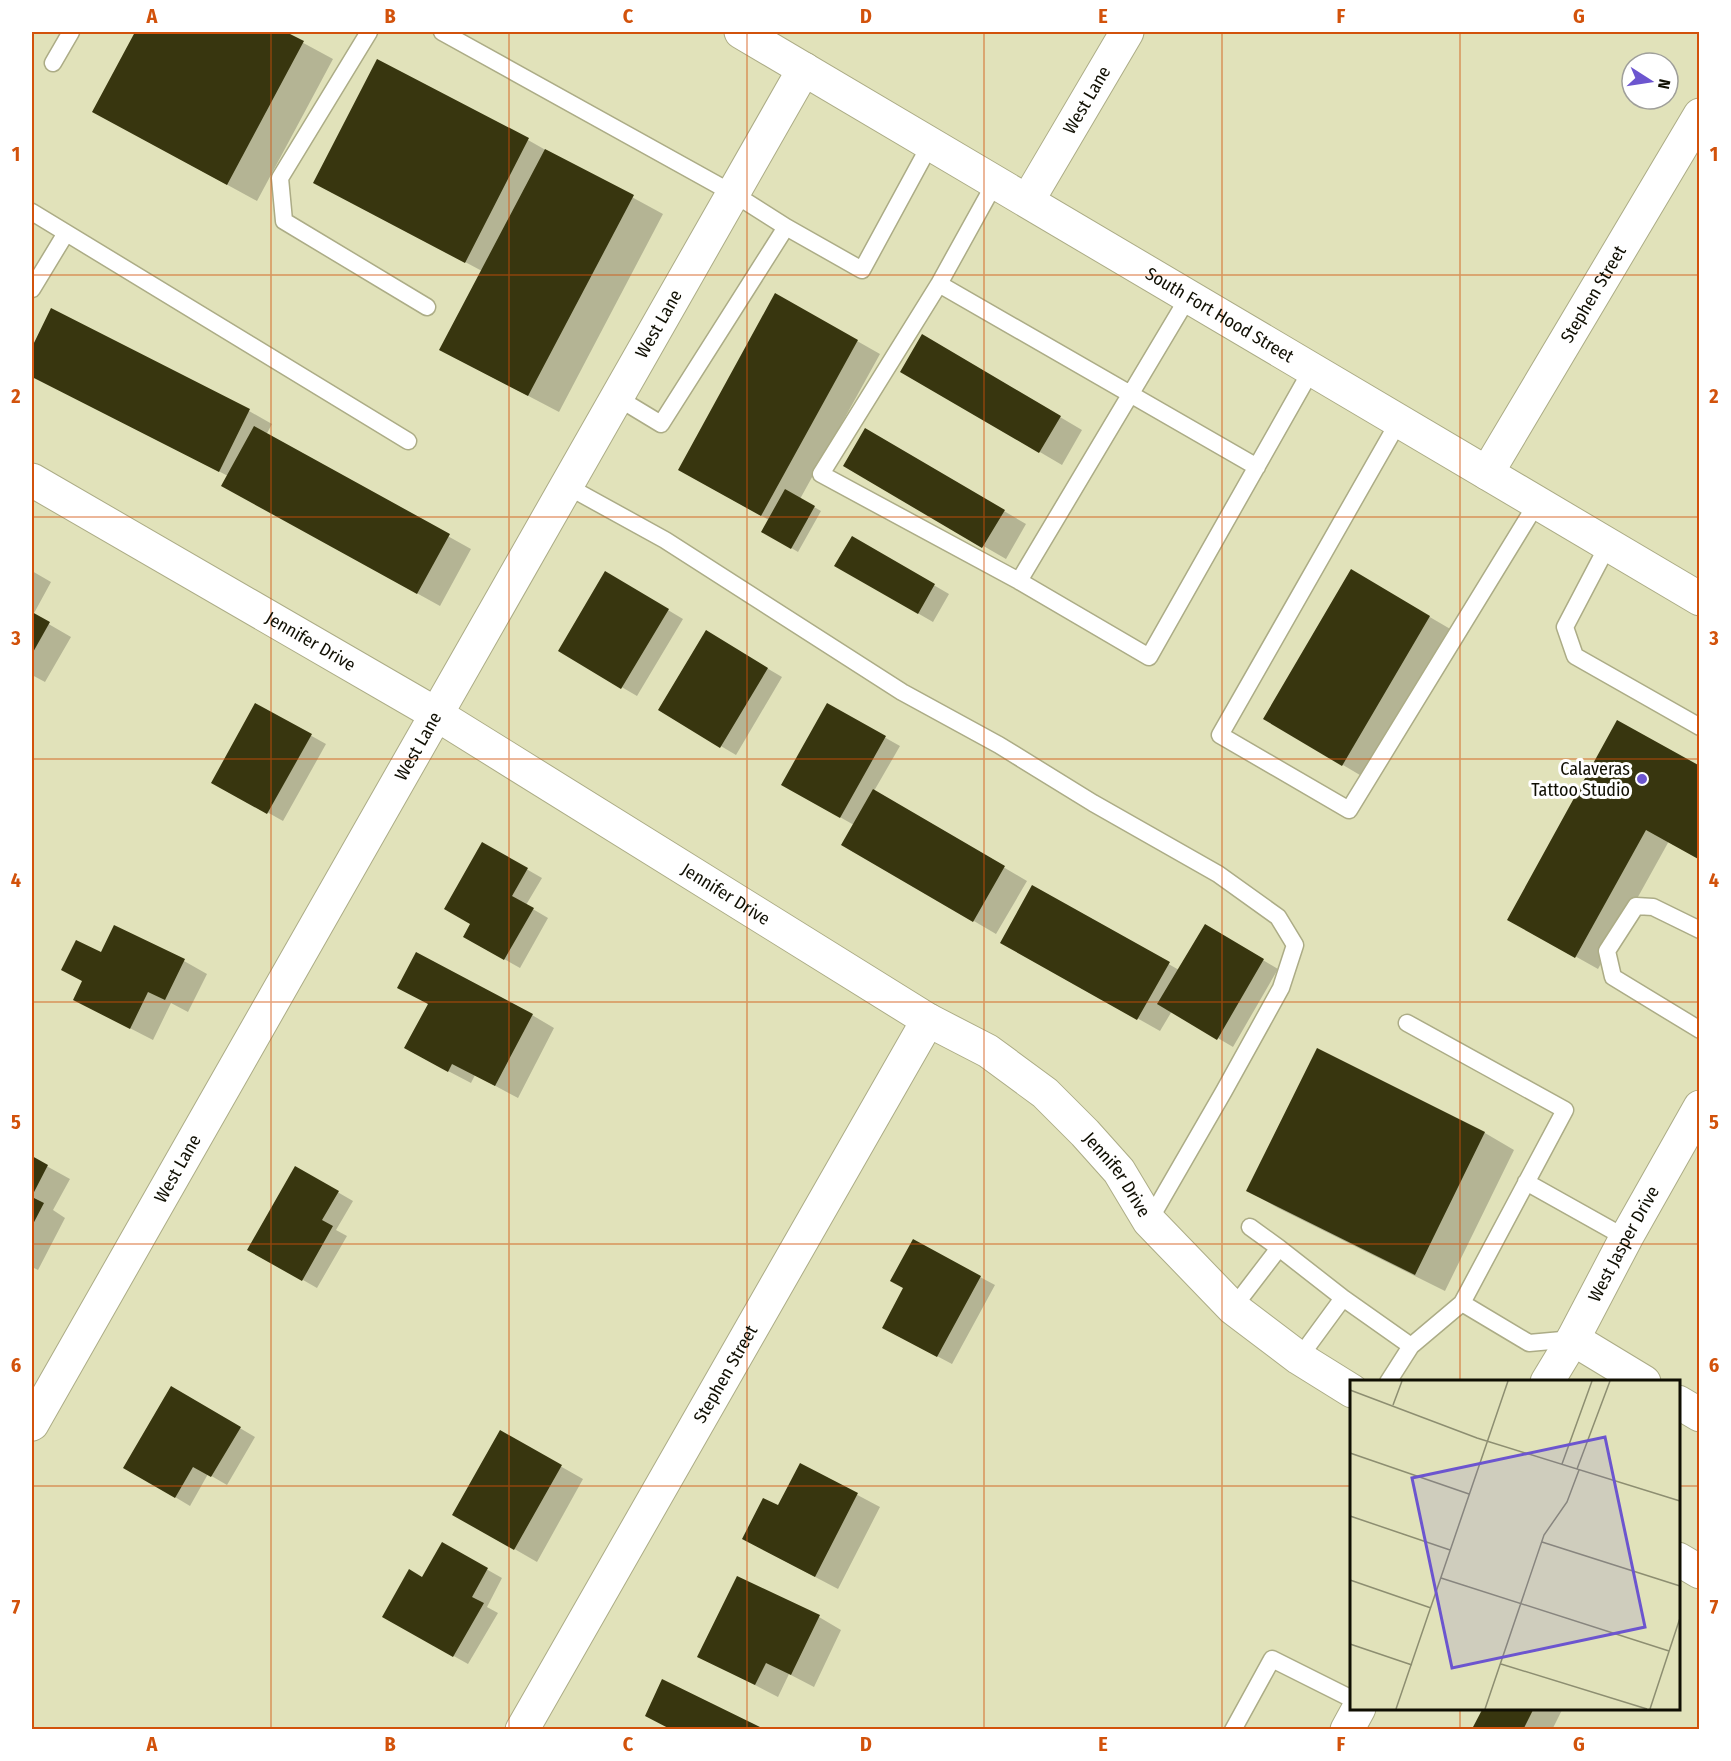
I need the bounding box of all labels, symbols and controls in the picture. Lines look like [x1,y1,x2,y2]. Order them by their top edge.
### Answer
text: A [146,4,159,28]
text: B [384,4,396,28]
text: C [623,4,634,28]
text: D [860,4,872,28]
text: E [1098,4,1108,28]
text: F [1337,4,1346,28]
text: G [1573,4,1585,28]
north arrow [1620,51,1680,111]
street label: West Lane [1058,62,1115,138]
text: N [1654,77,1674,91]
text: 1 [12,142,20,166]
text: 1 [1710,142,1718,166]
street label: Stephen Street [1556,241,1631,347]
street label: South Fort Hood Street [1141,263,1298,367]
street label: West Lane [631,286,687,362]
text: 2 [10,384,21,408]
text: 2 [1708,384,1719,408]
street label: Jennifer Drive [262,607,360,676]
text: 3 [10,626,21,650]
text: 3 [1708,626,1719,650]
street label: West Lane [390,708,446,784]
place label: Calaveras Tattoo Studio [1531,758,1630,801]
marker: Calaveras Tattoo Studio [1635,772,1649,786]
street label: Jennifer Drive [677,858,774,930]
text: 4 [11,868,21,892]
text: 4 [1709,868,1719,892]
text: 5 [11,1110,21,1134]
text: 5 [1709,1110,1719,1134]
street label: Jennifer Drive [1079,1128,1155,1221]
street label: West Lane [149,1130,206,1207]
street label: West Jasper Drive [1583,1182,1664,1306]
street label: Stephen Street [689,1321,762,1427]
text: 6 [11,1353,21,1377]
text: 6 [1709,1353,1719,1377]
inset map [1350,1380,1680,1710]
text: 7 [12,1595,21,1619]
text: 7 [1710,1595,1719,1619]
text: A [146,1732,159,1756]
text: B [384,1732,396,1756]
text: C [623,1732,634,1756]
text: D [860,1732,872,1756]
text: E [1098,1732,1108,1756]
text: F [1337,1732,1346,1756]
text: G [1573,1732,1585,1756]

